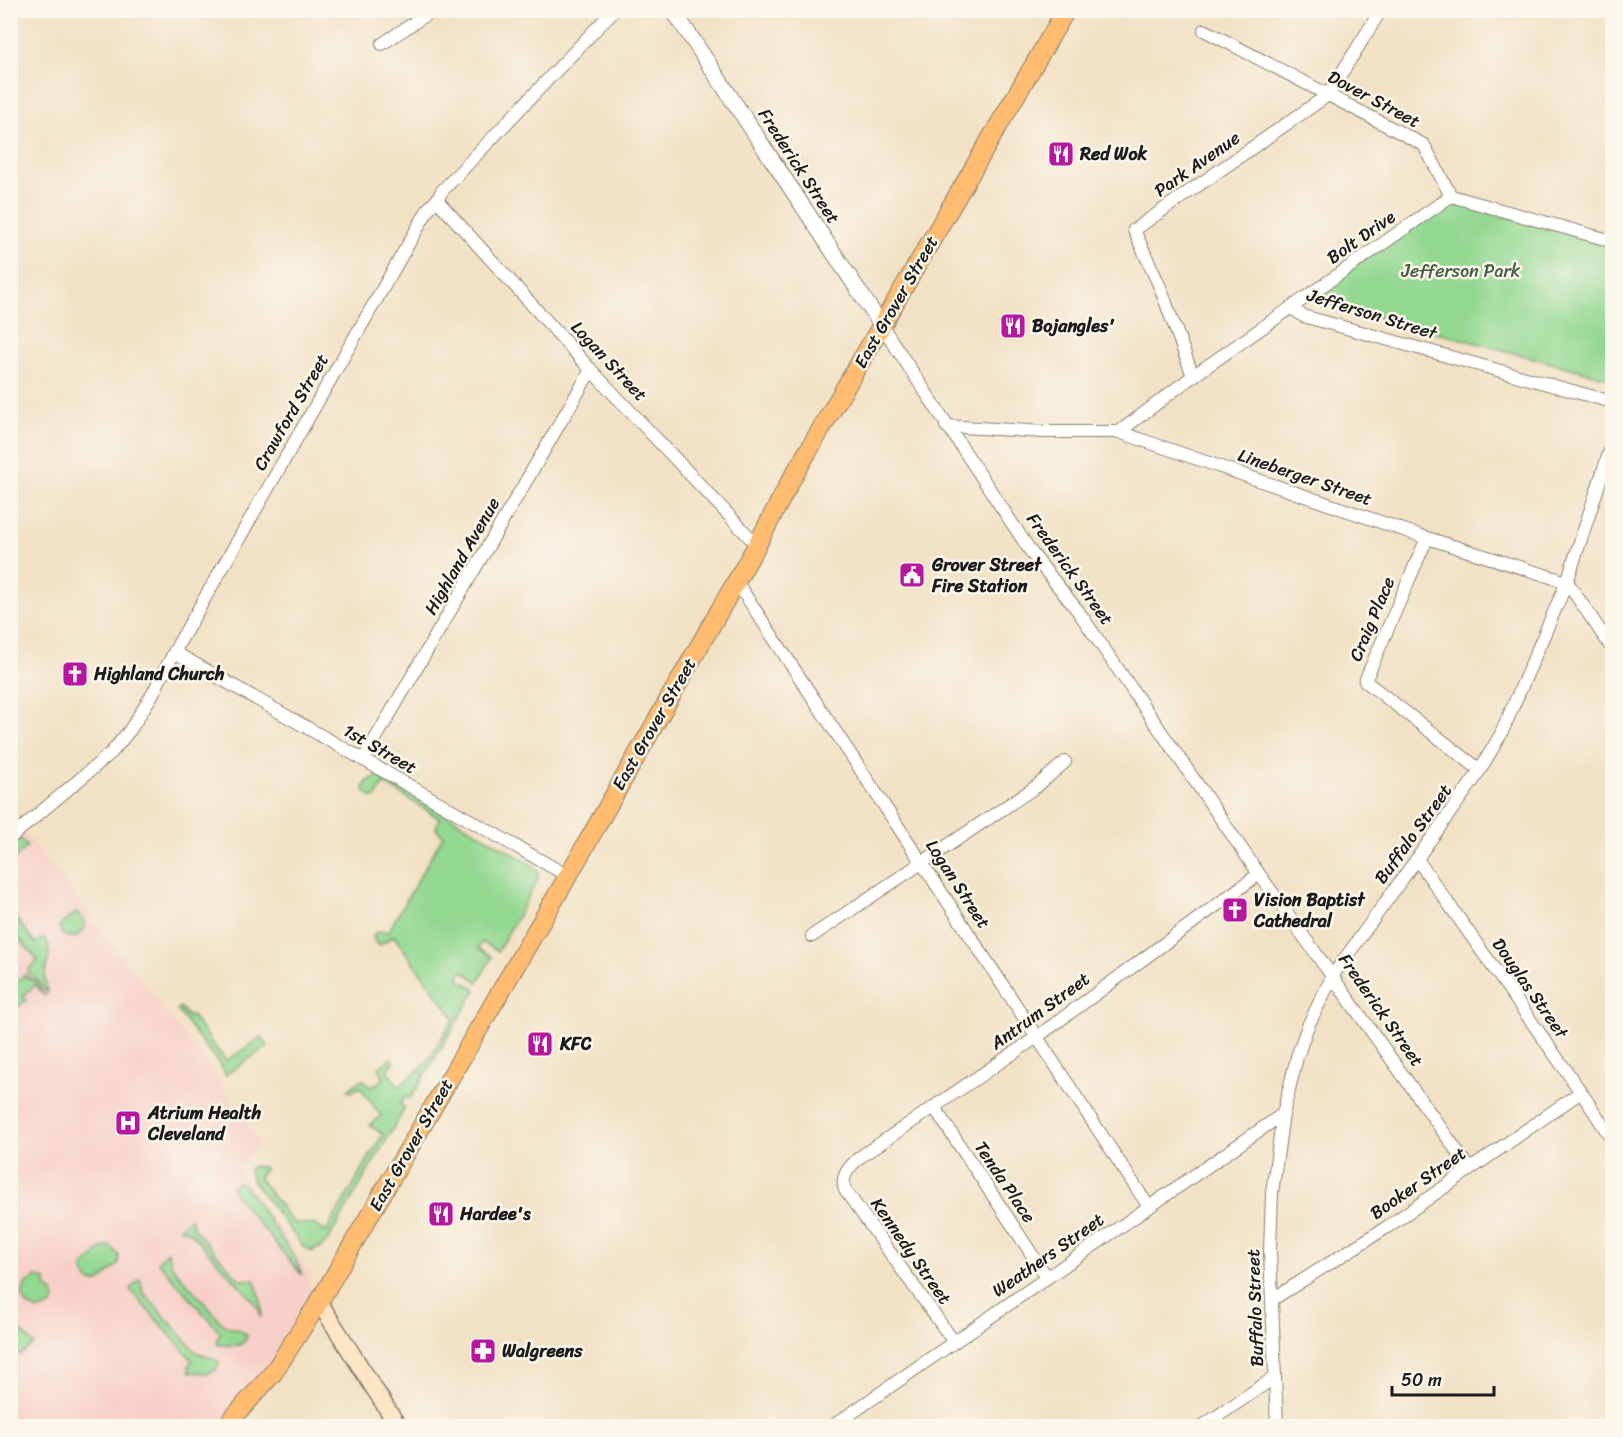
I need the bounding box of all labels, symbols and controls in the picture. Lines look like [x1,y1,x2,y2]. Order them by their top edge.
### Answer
street label: Dover Street [1322,61,1426,137]
street label: Frederick Street [749,101,849,231]
street label: Park Avenue [1147,122,1247,206]
place label: Red Wok [1079,138,1148,170]
restaurant icon: Red Wok [1046,139,1076,169]
street label: Bolt Drive [1320,201,1403,273]
street label: East Grover Street [845,229,947,375]
park label: Jefferson Park [1401,255,1521,287]
street label: Jefferson Street [1302,279,1442,349]
place label: Bojangles' [1032,310,1115,342]
restaurant icon: Bojangles' [998,311,1028,341]
street label: Logan Street [563,313,655,409]
street label: Crawford Street [244,347,338,477]
street label: Lineberger Street [1234,439,1377,515]
street label: Highland Avenue [415,491,509,621]
street label: Frederick Street [1018,506,1122,632]
place label: Grover Street Fire Station [931,549,1043,602]
public building icon: Grover Street Fire Station [897,560,927,590]
street label: Craig Place [1340,572,1404,666]
street label: East Grover Street [603,651,705,797]
place label: Highland Church [93,658,225,690]
church icon: Highland Church [60,659,90,689]
street label: 1st Street [337,715,423,783]
street label: Buffalo Street [1365,777,1461,891]
street label: Logan Street [917,833,999,935]
place label: Vision Baptist Cathedral [1253,884,1366,937]
church icon: Vision Baptist Cathedral [1220,895,1250,925]
street label: Douglas Street [1483,931,1577,1046]
street label: Frederick Street [1330,946,1432,1074]
street label: Antrum Street [982,964,1097,1059]
place label: KFC [559,1028,592,1060]
restaurant icon: KFC [525,1029,555,1059]
street label: East Grover Street [360,1072,462,1218]
place label: Atrium Health Cleveland [147,1097,262,1150]
hospital icon: Atrium Health Cleveland [113,1108,143,1138]
street label: Tenda Place [966,1134,1044,1230]
street label: Booker Street [1363,1138,1473,1228]
street label: Kennedy Street [862,1191,960,1312]
place label: Hardee's [459,1198,531,1230]
restaurant icon: Hardee's [426,1199,456,1229]
street label: Weathers Street [985,1204,1111,1306]
street label: Buffalo Street [1237,1249,1273,1367]
place label: Walgreens [502,1335,583,1367]
pharmacy icon: Walgreens [468,1336,498,1366]
scale bar [1392,1359,1494,1397]
text: 50 m [1401,1364,1442,1396]

